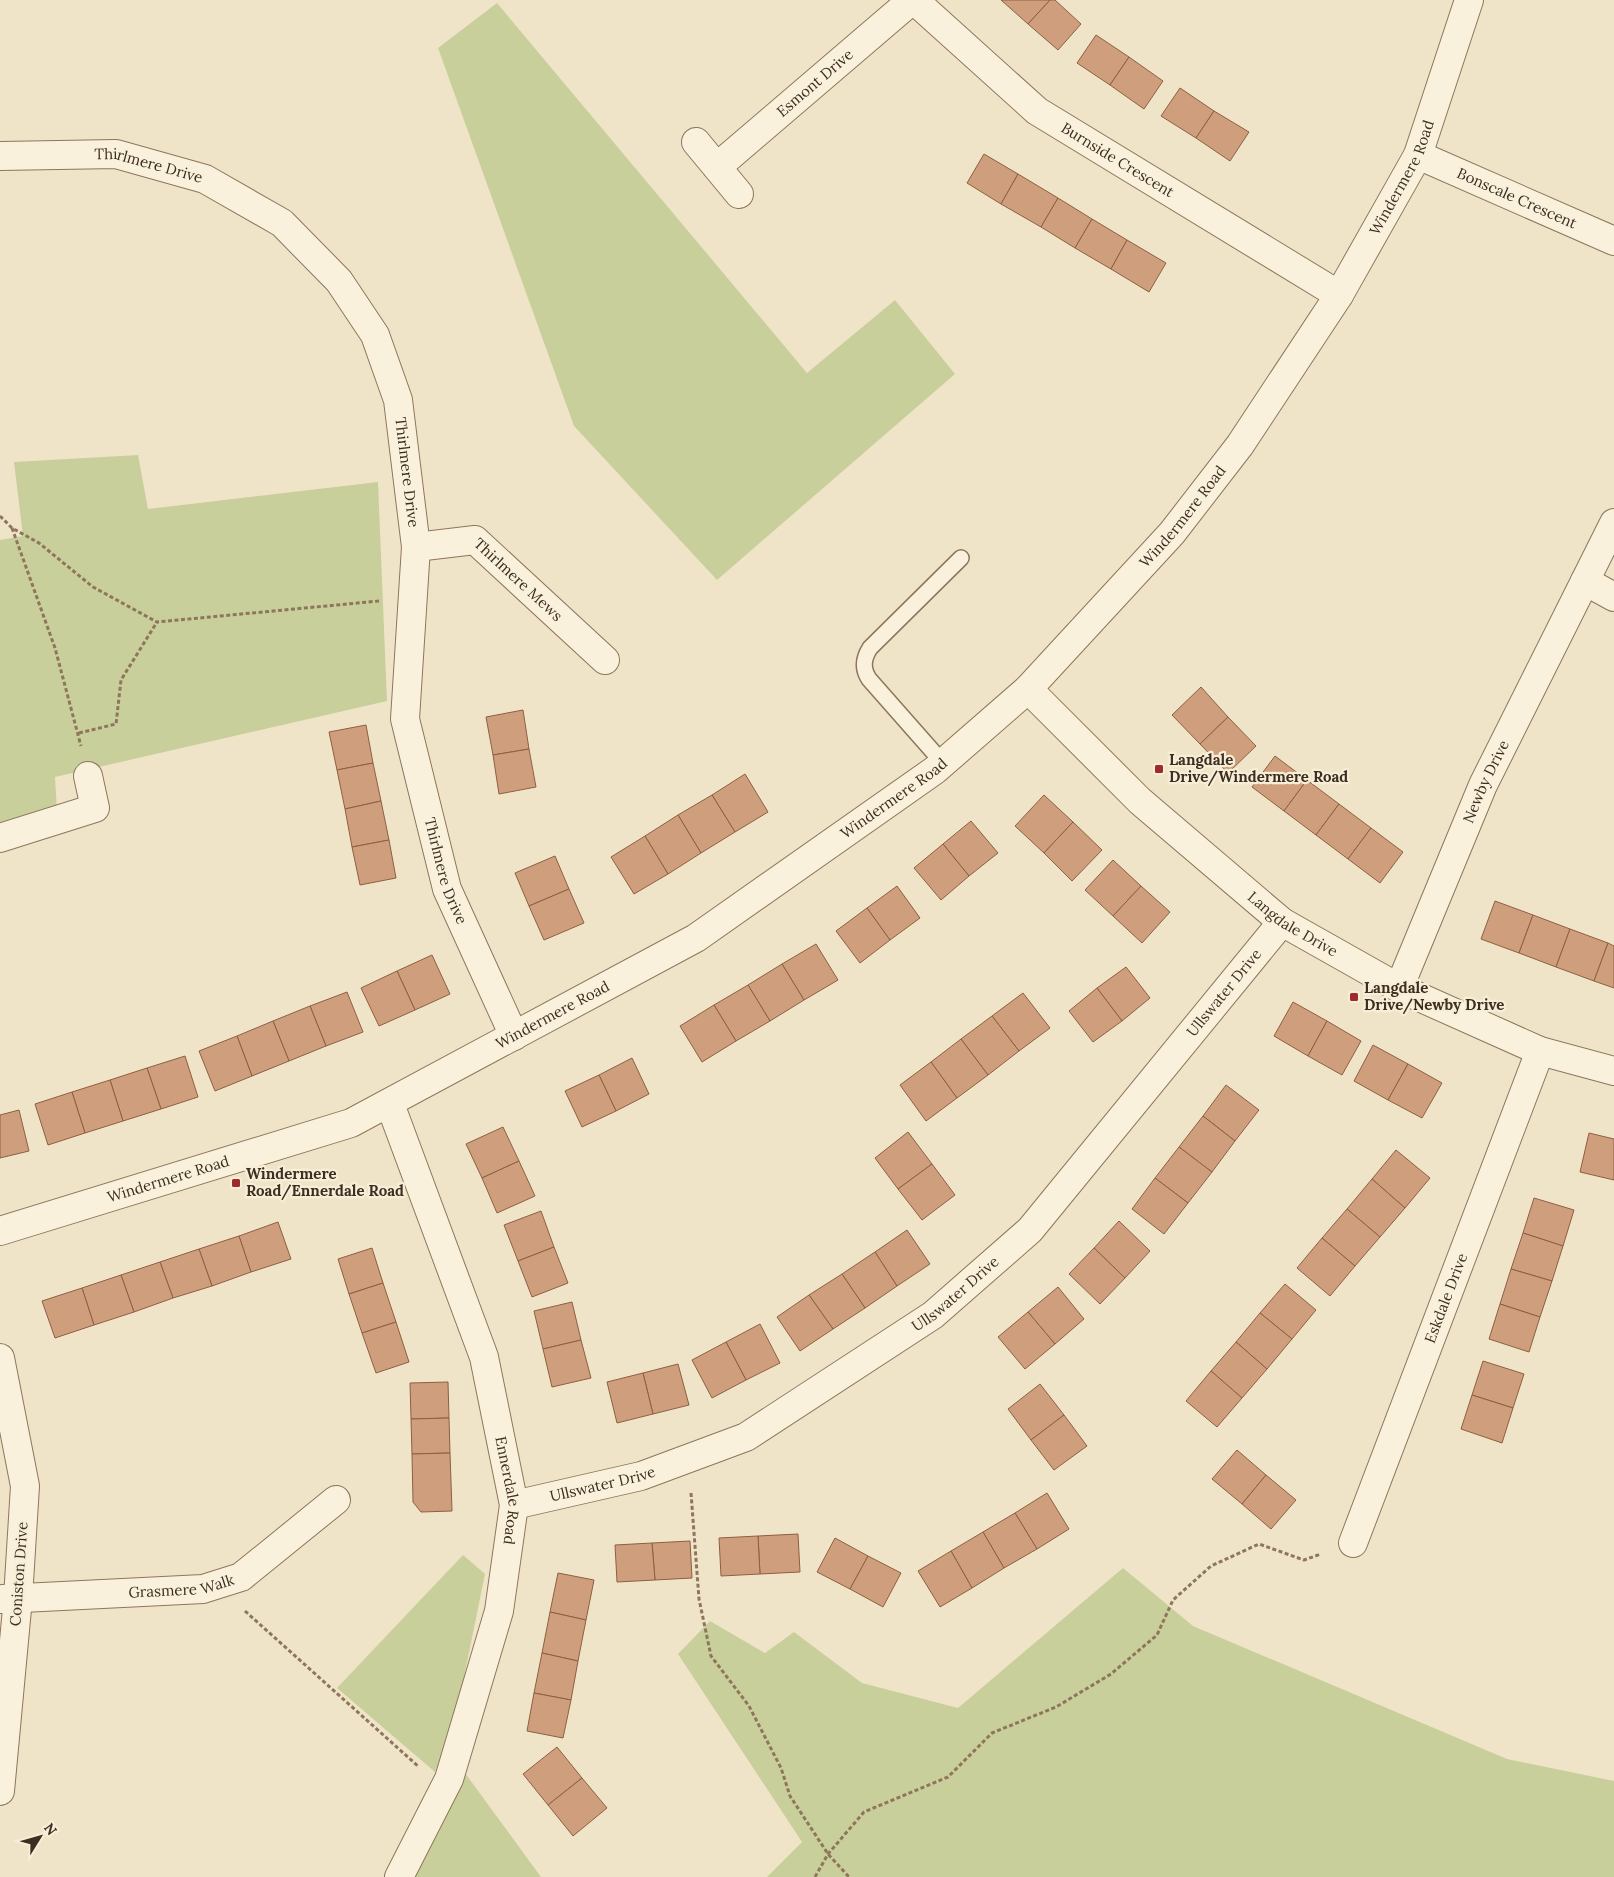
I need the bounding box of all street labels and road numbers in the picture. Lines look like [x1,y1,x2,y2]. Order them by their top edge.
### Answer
street label: Esmont Drive [772,45,857,121]
street label: Burnside Crescent [1058,118,1178,201]
street label: Windermere Road [1365,118,1438,238]
street label: Thirlmere Drive [94,144,205,187]
street label: Bonscale Crescent [1454,163,1580,233]
street label: Thirlmere Drive [391,416,424,528]
street label: Windermere Road [1135,461,1230,571]
street label: Thirlmere Mews [470,534,567,625]
street label: Newby Drive [1458,737,1513,826]
street label: Windermere Road [837,754,951,842]
street label: Thirlmere Drive [421,815,472,927]
street label: Langdale Drive [1244,887,1341,960]
street label: Ullswater Drive [1182,945,1265,1040]
street label: Windermere Road [492,976,613,1053]
street label: Windermere Road [105,1151,231,1206]
street label: Eskdale Drive [1420,1250,1471,1346]
street label: Ullswater Drive [908,1252,1002,1335]
street label: Ennerdale Road [491,1435,524,1546]
street label: Ullswater Drive [548,1462,658,1506]
street label: Coniston Drive [5,1521,32,1627]
street label: Grasmere Walk [128,1570,236,1602]

